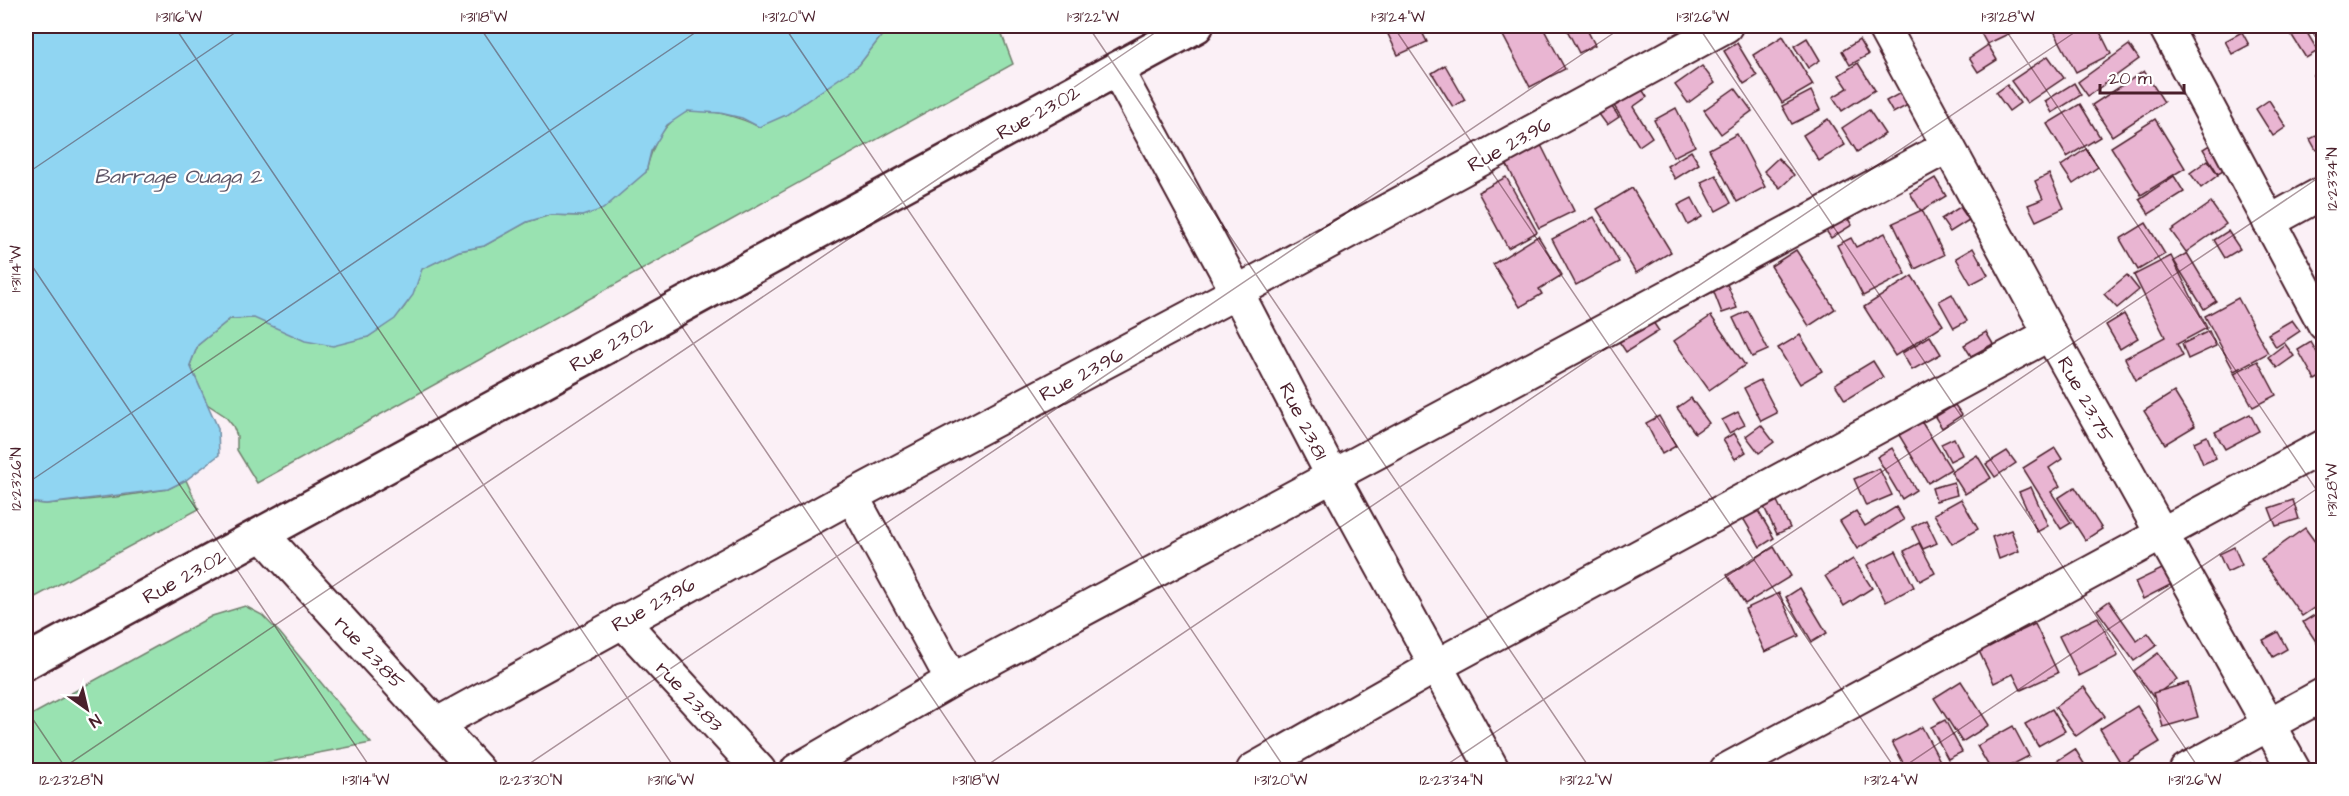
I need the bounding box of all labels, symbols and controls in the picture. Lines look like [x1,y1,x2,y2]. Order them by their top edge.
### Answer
text: 1°31'16"W [156,7,202,28]
text: 1°31'18"W [461,7,507,28]
text: 1°31'20"W [763,7,815,28]
text: 1°31'22"W [1067,7,1119,28]
text: 1°31'24"W [1371,7,1425,28]
text: 1°31'26"W [1677,7,1729,28]
text: 1°31'28"W [1981,7,2035,28]
scale bar [2100,57,2184,95]
text: 20 m [2109,66,2152,91]
street label: Rue 23.02 [992,78,1086,147]
street label: Rue 23.96 [1463,110,1557,179]
text: 12°23'34"N [2322,147,2343,211]
water label: Barrage Ouaga 2 [94,162,263,192]
text: 1°31'14"W [6,246,27,292]
street label: Rue 23.02 [565,310,659,379]
street label: Rue 23.96 [1034,341,1129,409]
street label: Rue 23.75 [2050,352,2120,447]
street label: Rue 23.81 [1272,378,1335,465]
text: 12°23'26"N [6,447,27,511]
text: 1°31'28"W [2322,463,2343,517]
street label: Rue 23.02 [138,542,232,611]
street label: Rue 23.96 [607,570,701,639]
street label: rue 23.85 [328,610,411,696]
street label: rue 23.83 [649,655,729,738]
north arrow [57,679,117,739]
text: N [85,709,105,733]
text: 12°23'28"N [39,770,103,791]
text: 1°31'14"W [343,770,389,791]
text: 12°23'30"N [500,770,562,791]
text: 1°31'16"W [648,770,694,791]
text: 1°31'18"W [953,770,999,791]
text: 1°31'20"W [1255,770,1307,791]
text: 12°23'34"N [1419,770,1483,791]
text: 1°31'22"W [1560,770,1612,791]
text: 1°31'24"W [1864,770,1918,791]
text: 1°31'26"W [2169,770,2221,791]

